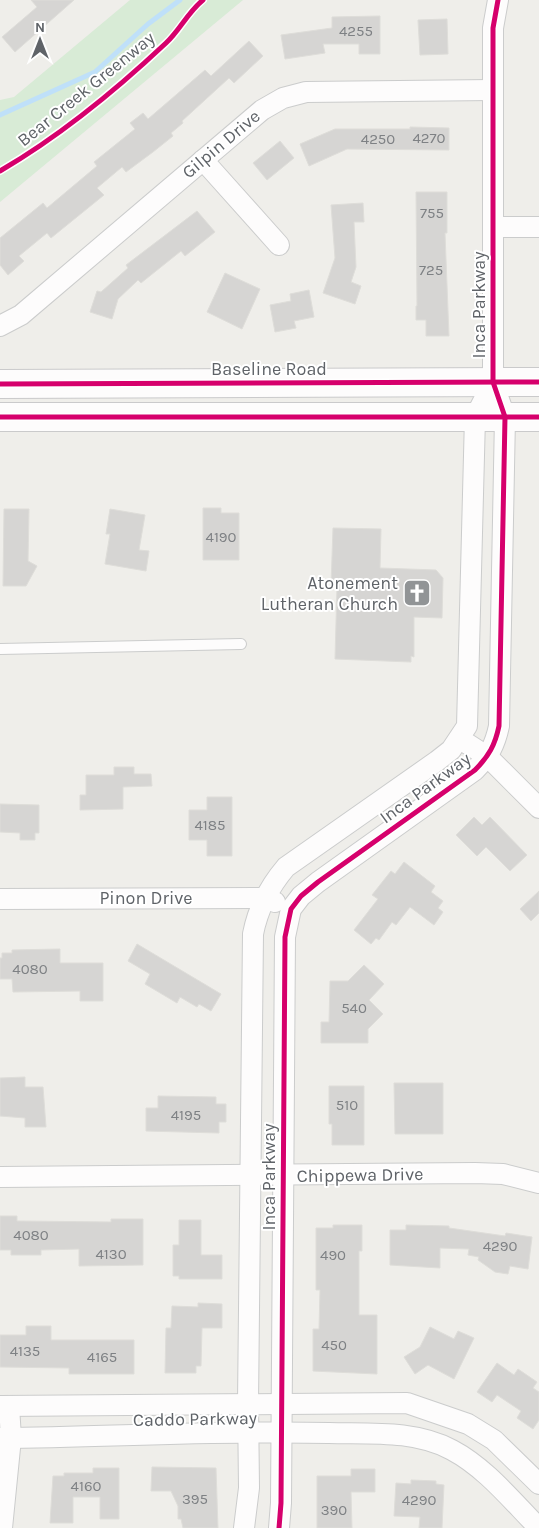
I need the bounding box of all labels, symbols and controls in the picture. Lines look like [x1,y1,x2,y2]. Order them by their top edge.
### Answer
north arrow [15,15,65,65]
text: N [35,19,45,36]
house number: 4255 [339,22,373,40]
street label: Bear Creek Greenway [13,26,160,151]
street label: Gilpin Drive [178,105,264,183]
house number: 4270 [412,129,446,147]
house number: 4250 [361,130,395,148]
house number: 755 [420,204,444,222]
street label: Inca Parkway [468,251,490,359]
house number: 725 [419,261,443,279]
street label: Baseline Road [211,358,327,380]
house number: 4190 [206,528,237,546]
place label: Atonement Lutheran Church [261,572,398,615]
church icon: Atonement Lutheran Church [402,578,432,608]
street label: Inca Parkway [375,747,475,828]
house number: 4185 [194,816,226,834]
street label: Pinon Drive [99,887,193,909]
house number: 4080 [12,960,48,978]
house number: 540 [341,999,367,1017]
house number: 510 [336,1096,358,1114]
house number: 4195 [171,1106,201,1124]
street label: Inca Parkway [258,1123,280,1231]
street label: Chippewa Drive [296,1163,424,1187]
house number: 4080 [13,1226,49,1244]
house number: 4290 [483,1237,517,1255]
house number: 4130 [95,1245,127,1263]
house number: 490 [320,1246,346,1264]
house number: 450 [321,1336,347,1354]
house number: 4135 [10,1342,40,1360]
house number: 4165 [87,1348,117,1366]
street label: Caddo Parkway [133,1407,258,1431]
house number: 4160 [71,1477,102,1495]
house number: 395 [182,1490,208,1508]
house number: 4290 [402,1491,436,1509]
house number: 390 [321,1501,347,1519]

